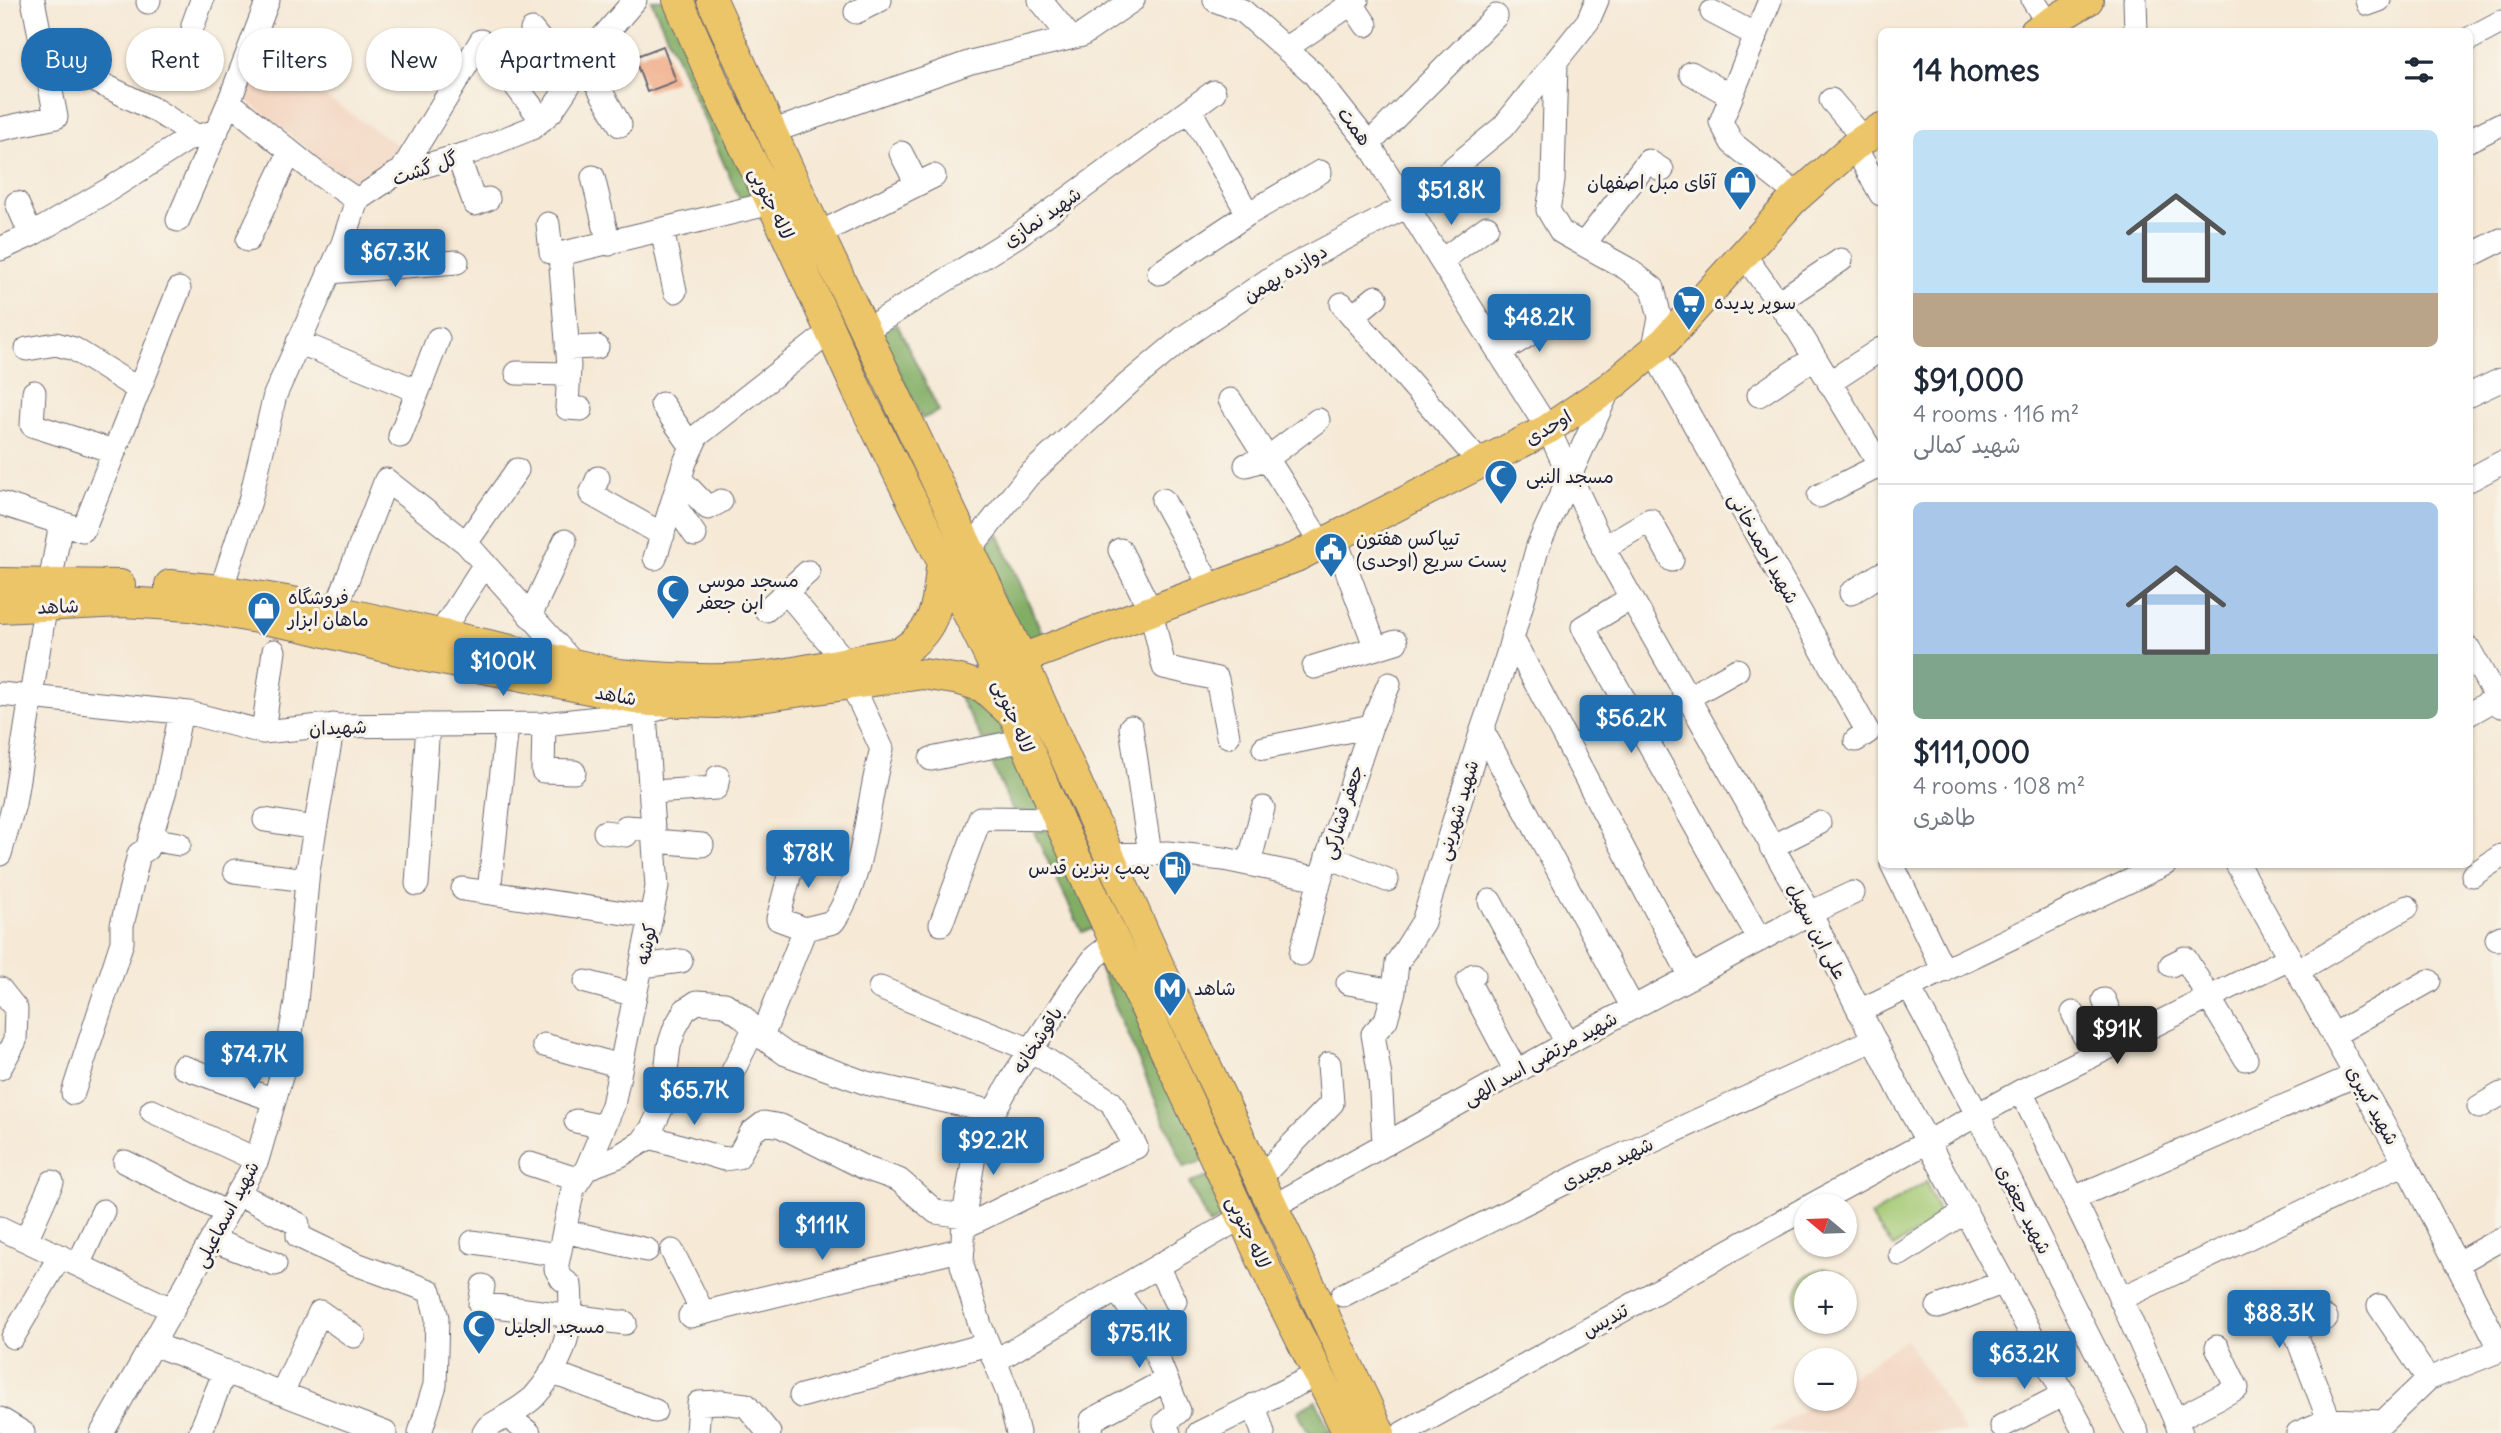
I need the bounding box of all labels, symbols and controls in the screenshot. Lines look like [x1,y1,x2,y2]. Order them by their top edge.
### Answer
chip: Buy [21,28,112,91]
chip: Rent [126,28,224,91]
chip: Filters [238,28,352,91]
chip: New [366,28,462,91]
chip: Apartment [476,28,640,91]
text: 14 homes [1913,51,2040,89]
icon: filters [2400,51,2438,89]
street label: همت [1333,102,1377,150]
street label: گل گشت [389,146,461,190]
street label: لاله جنوبی [743,163,800,244]
shop icon: آقای مبل اصفهان [1721,163,1759,212]
pin: $51.8K [1394,168,1508,227]
place label: آقای مبل اصفهان [1587,170,1717,194]
text: $51.8K [1417,175,1485,204]
icon: home [2113,175,2239,301]
street label: شهید نمازی [998,181,1086,253]
pin: $67.3K [338,230,452,289]
text: $67.3K [360,237,430,266]
street label: دوازده بهمن [1238,238,1332,308]
supermarket icon: سوپر پدیده [1670,283,1708,332]
place label: سوپر پدیده [1714,290,1796,315]
pin: $48.2K [1482,294,1596,354]
text: $48.2K [1504,302,1574,331]
text: $91,000 [1913,361,2024,399]
text: 4 rooms · 116 m² [1913,399,2079,428]
street label: اوحدی [1520,404,1576,450]
text: شهید کمالی [1913,430,2021,459]
mosque icon: مسجد النبی [1482,457,1520,506]
place label: مسجد النبی [1526,464,1614,489]
street label: شهید احمدخانی [1723,488,1804,608]
place label: تیپاکس هفتون (اوحدی) پست سریع [1356,526,1507,574]
public building icon: تیپاکس هفتون (اوحدی) پست سریع [1312,530,1350,579]
icon: home [2113,547,2239,673]
place label: مسجد موسی ابن جعفر [696,568,799,614]
mosque icon: مسجد موسی ابن جعفر [654,572,692,621]
place label: فروشگاه ماهان ابزار [286,585,369,631]
shop icon: فروشگاه ماهان ابزار [245,589,283,638]
street label: شاهد [37,593,79,619]
pin: $100K [454,638,552,698]
text: $100K [470,646,536,675]
street label: لاله جنوبی [987,676,1040,757]
street label: شاهد [593,680,639,710]
pin: $56.2K [1574,696,1688,755]
text: $56.2K [1596,703,1666,732]
street label: شهیدان [309,714,367,740]
text: $111,000 [1913,733,2030,771]
street label: شهید شهرینی [1430,757,1485,863]
street label: جعفر فشارکی [1316,762,1369,862]
text: 4 rooms · 108 m² [1913,771,2085,800]
text: طاهری [1913,802,1976,831]
pin: $78K [767,830,849,890]
text: $78K [782,838,834,867]
fuel station icon: پمپ بنزین قدس [1156,848,1194,897]
place label: پمپ بنزین قدس [1028,855,1150,880]
street label: علی ابن سهیل [1781,879,1853,984]
street label: کوشه [630,921,662,967]
metro station icon: شاهد [1151,969,1189,1018]
place label: شاهد [1194,976,1236,1000]
street label: باقوشخانه [1006,1002,1068,1078]
street label: شهید مرتضی اسد الهی [1459,1006,1622,1111]
pin: $91K [2076,1006,2158,1066]
text: $91K [2092,1014,2142,1043]
pin: $74.7K [197,1032,311,1091]
text: $74.7K [220,1039,288,1068]
street label: شهید کبیری [2341,1061,2405,1149]
pin: $65.7K [637,1068,751,1127]
text: $65.7K [659,1075,729,1104]
pin: $92.2K [936,1118,1050,1177]
text: $92.2K [958,1125,1028,1154]
street label: شهید مجیدی [1557,1131,1657,1195]
street label: شهید اسماعیلی [188,1157,265,1272]
street label: شهید جعفری [1991,1160,2057,1258]
street label: لاله جنوبی [1221,1192,1276,1273]
north arrow [1794,1194,1857,1256]
map controls [1794,1194,1857,1411]
pin: $111K [773,1202,871,1262]
text: $111K [795,1210,849,1239]
button: + [1794,1271,1857,1334]
pin: $88.3K [2222,1290,2336,1350]
street label: تندیس [1578,1297,1633,1342]
text: $88.3K [2243,1298,2315,1327]
mosque icon: مسجد الجلیل [460,1307,498,1356]
pin: $75.1K [1082,1310,1196,1370]
place label: مسجد الجلیل [504,1314,605,1338]
text: $75.1K [1107,1318,1171,1347]
pin: $63.2K [1967,1332,2081,1391]
text: $63.2K [1989,1339,2059,1368]
button: − [1794,1348,1857,1411]

